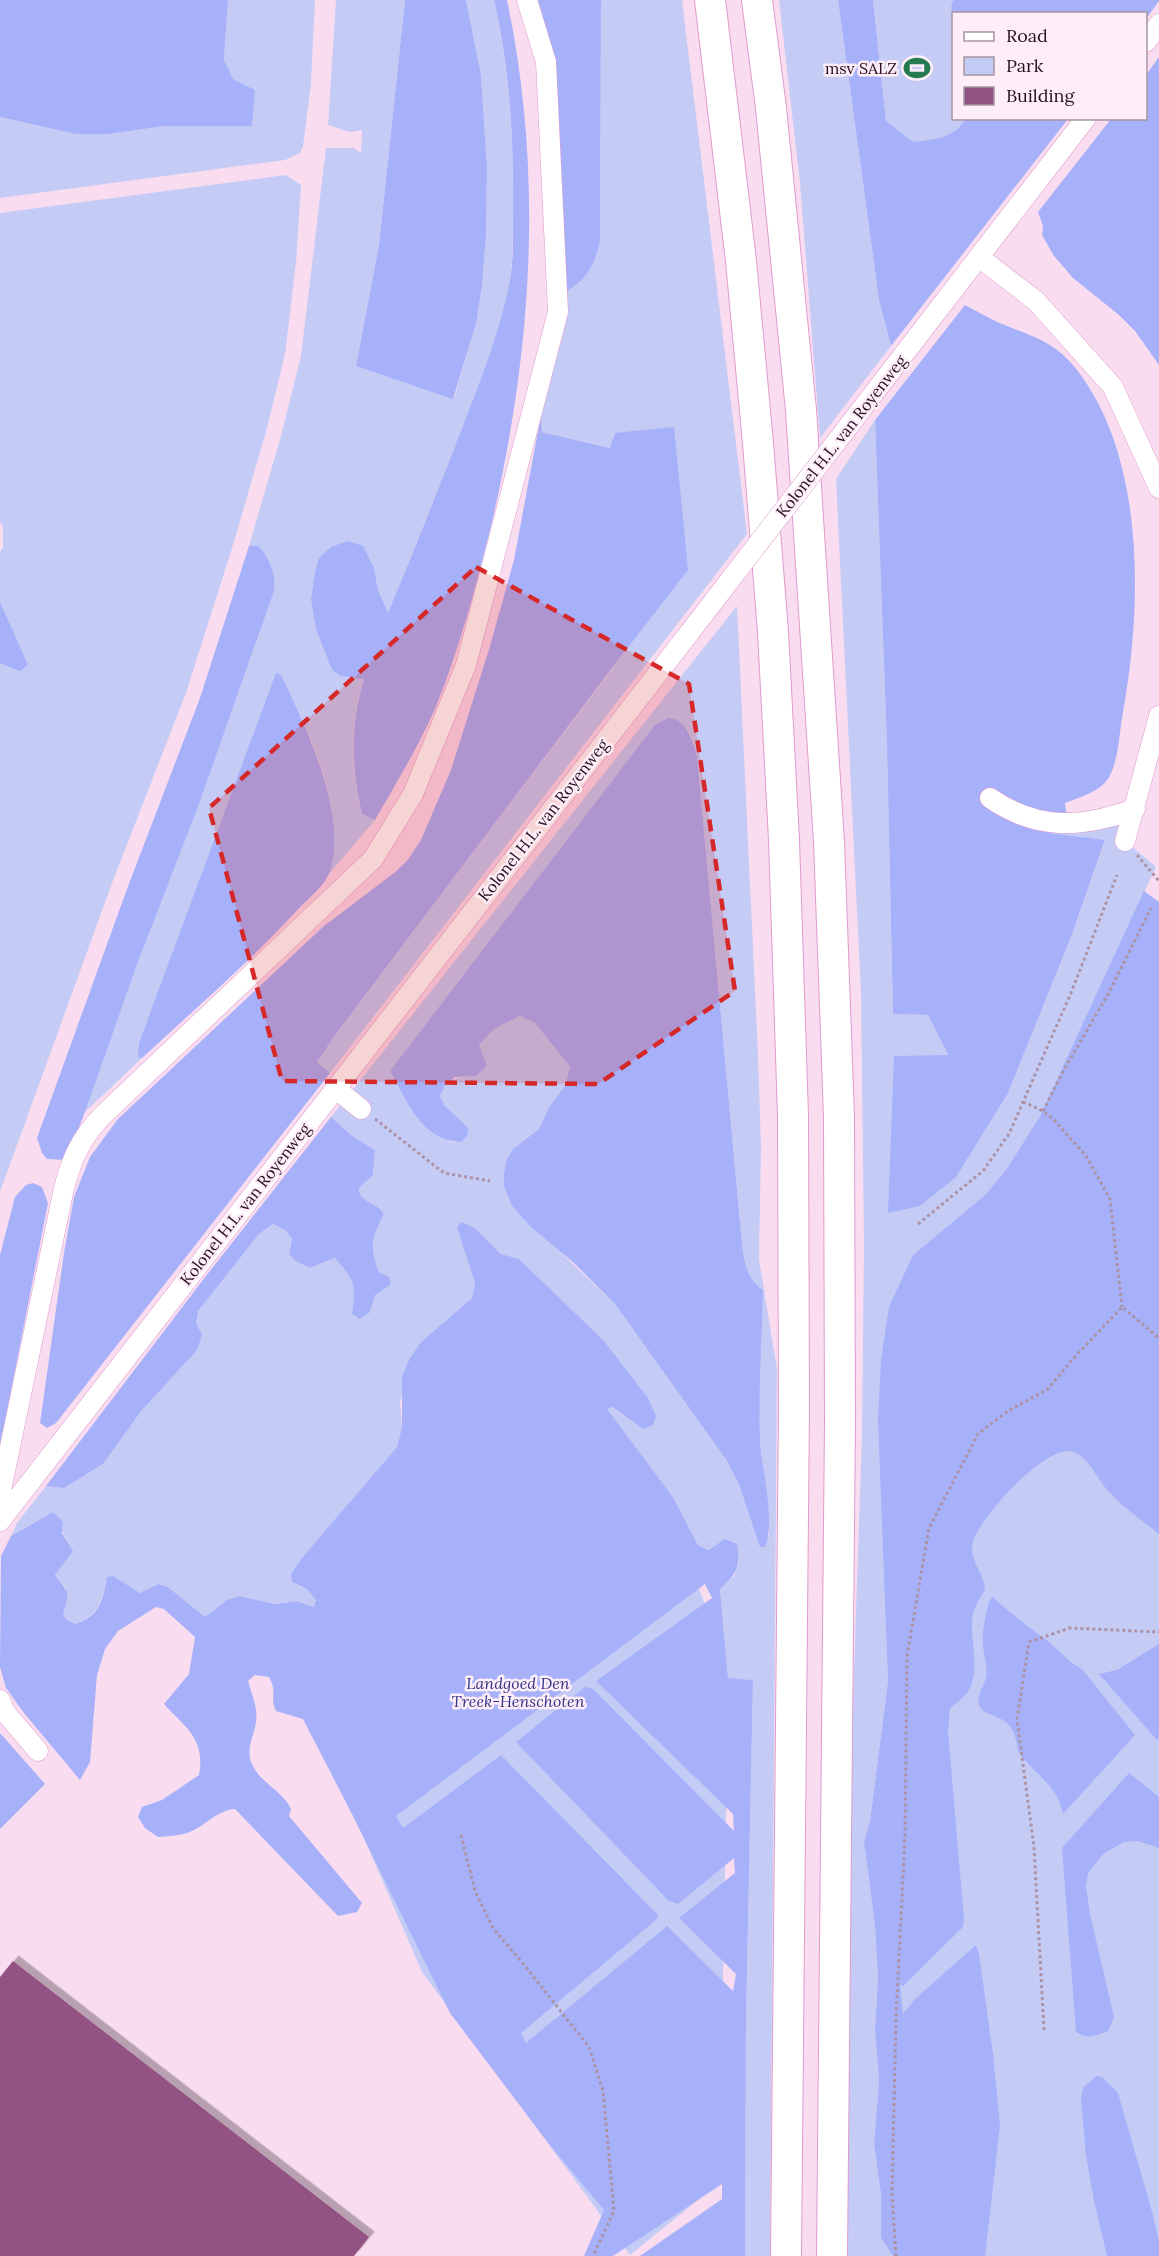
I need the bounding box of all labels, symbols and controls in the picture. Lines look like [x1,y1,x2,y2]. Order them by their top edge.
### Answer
legend [952,12,1147,120]
text: Road [1006,24,1048,47]
sports icon: msv SALZ [902,53,932,83]
text: Park [1006,54,1044,77]
place label: msv SALZ [825,58,897,78]
text: Building [1006,84,1076,107]
street label: Kolonel H.L. van Royenweg [771,350,911,521]
street label: Kolonel H.L. van Royenweg [473,734,613,905]
street label: Kolonel H.L. van Royenweg [175,1118,315,1289]
park label: Landgoed Den Treek-Henschoten [451,1673,585,1711]

